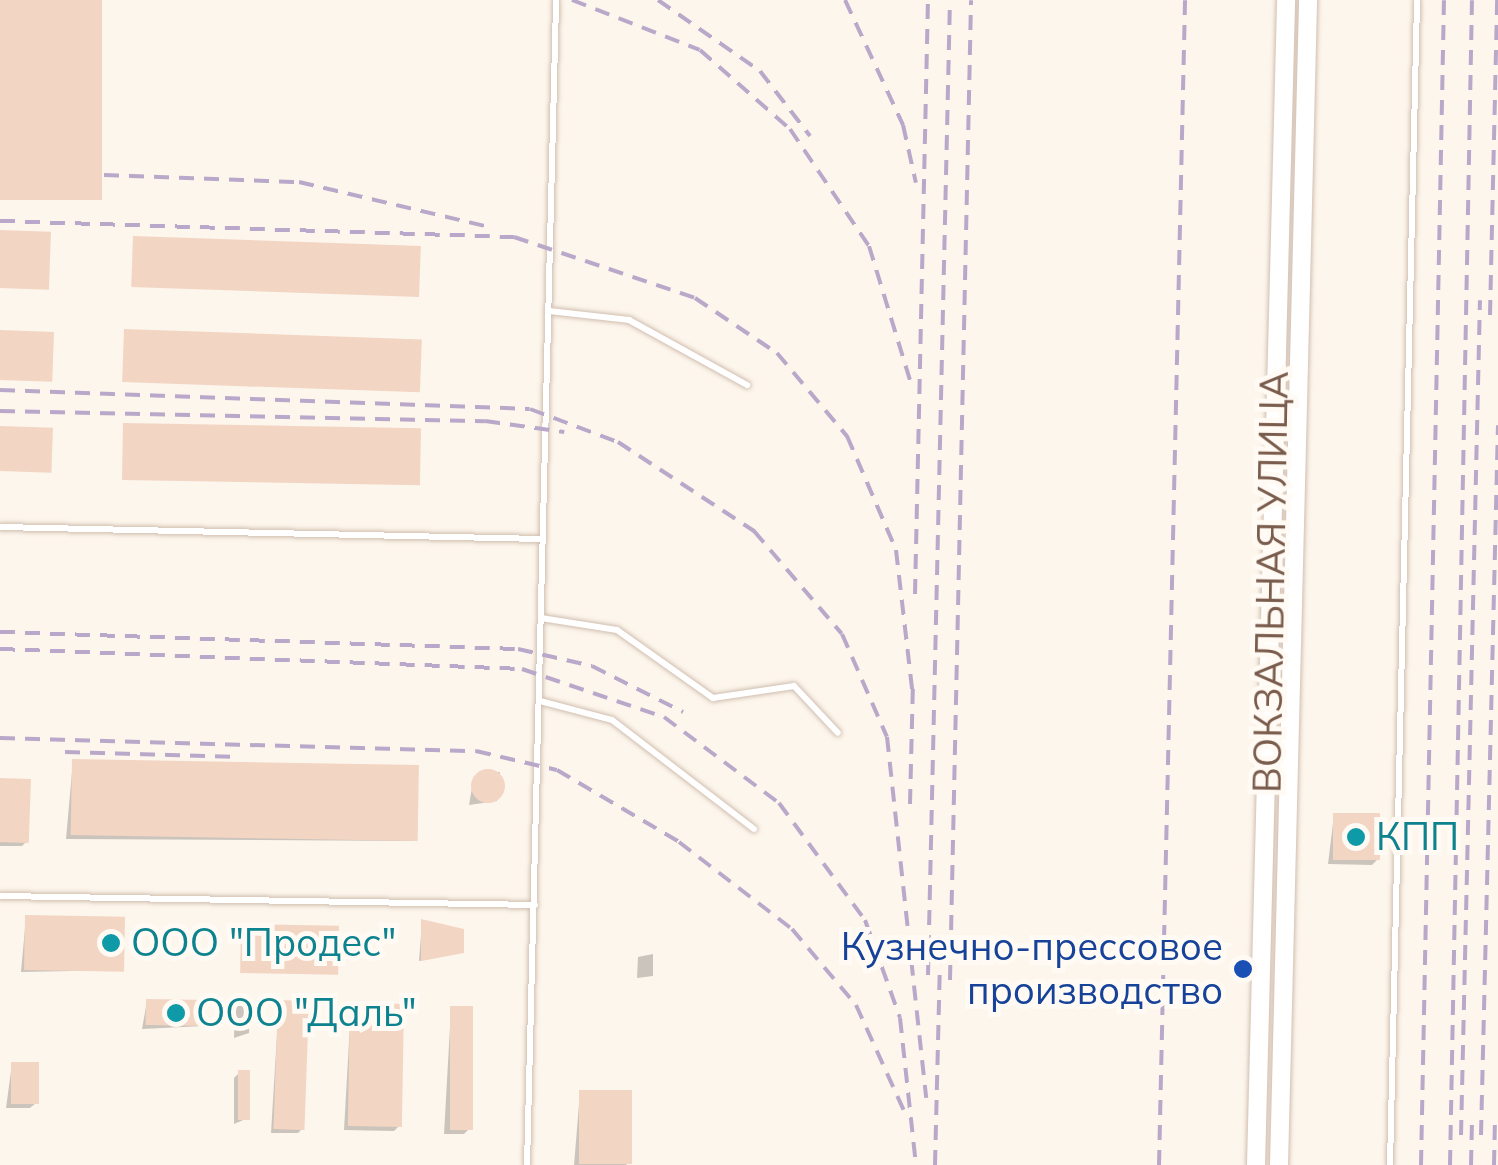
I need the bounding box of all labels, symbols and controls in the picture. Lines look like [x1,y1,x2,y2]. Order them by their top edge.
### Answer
street label: ВОКЗАЛЬНАЯ УЛИЦА [1245,371,1297,793]
place label: КПП [1376,814,1459,860]
marker: КПП [1345,826,1367,848]
place label: ООО "Продес" [131,920,396,966]
place label: Кузнечно-прессовое производство [841,924,1223,1014]
marker: ООО "Продес" [100,932,122,954]
marker: Кузнечно-прессовое производство [1232,958,1254,980]
place label: ООО "Даль" [196,990,417,1036]
marker: ООО "Даль" [165,1002,187,1024]

